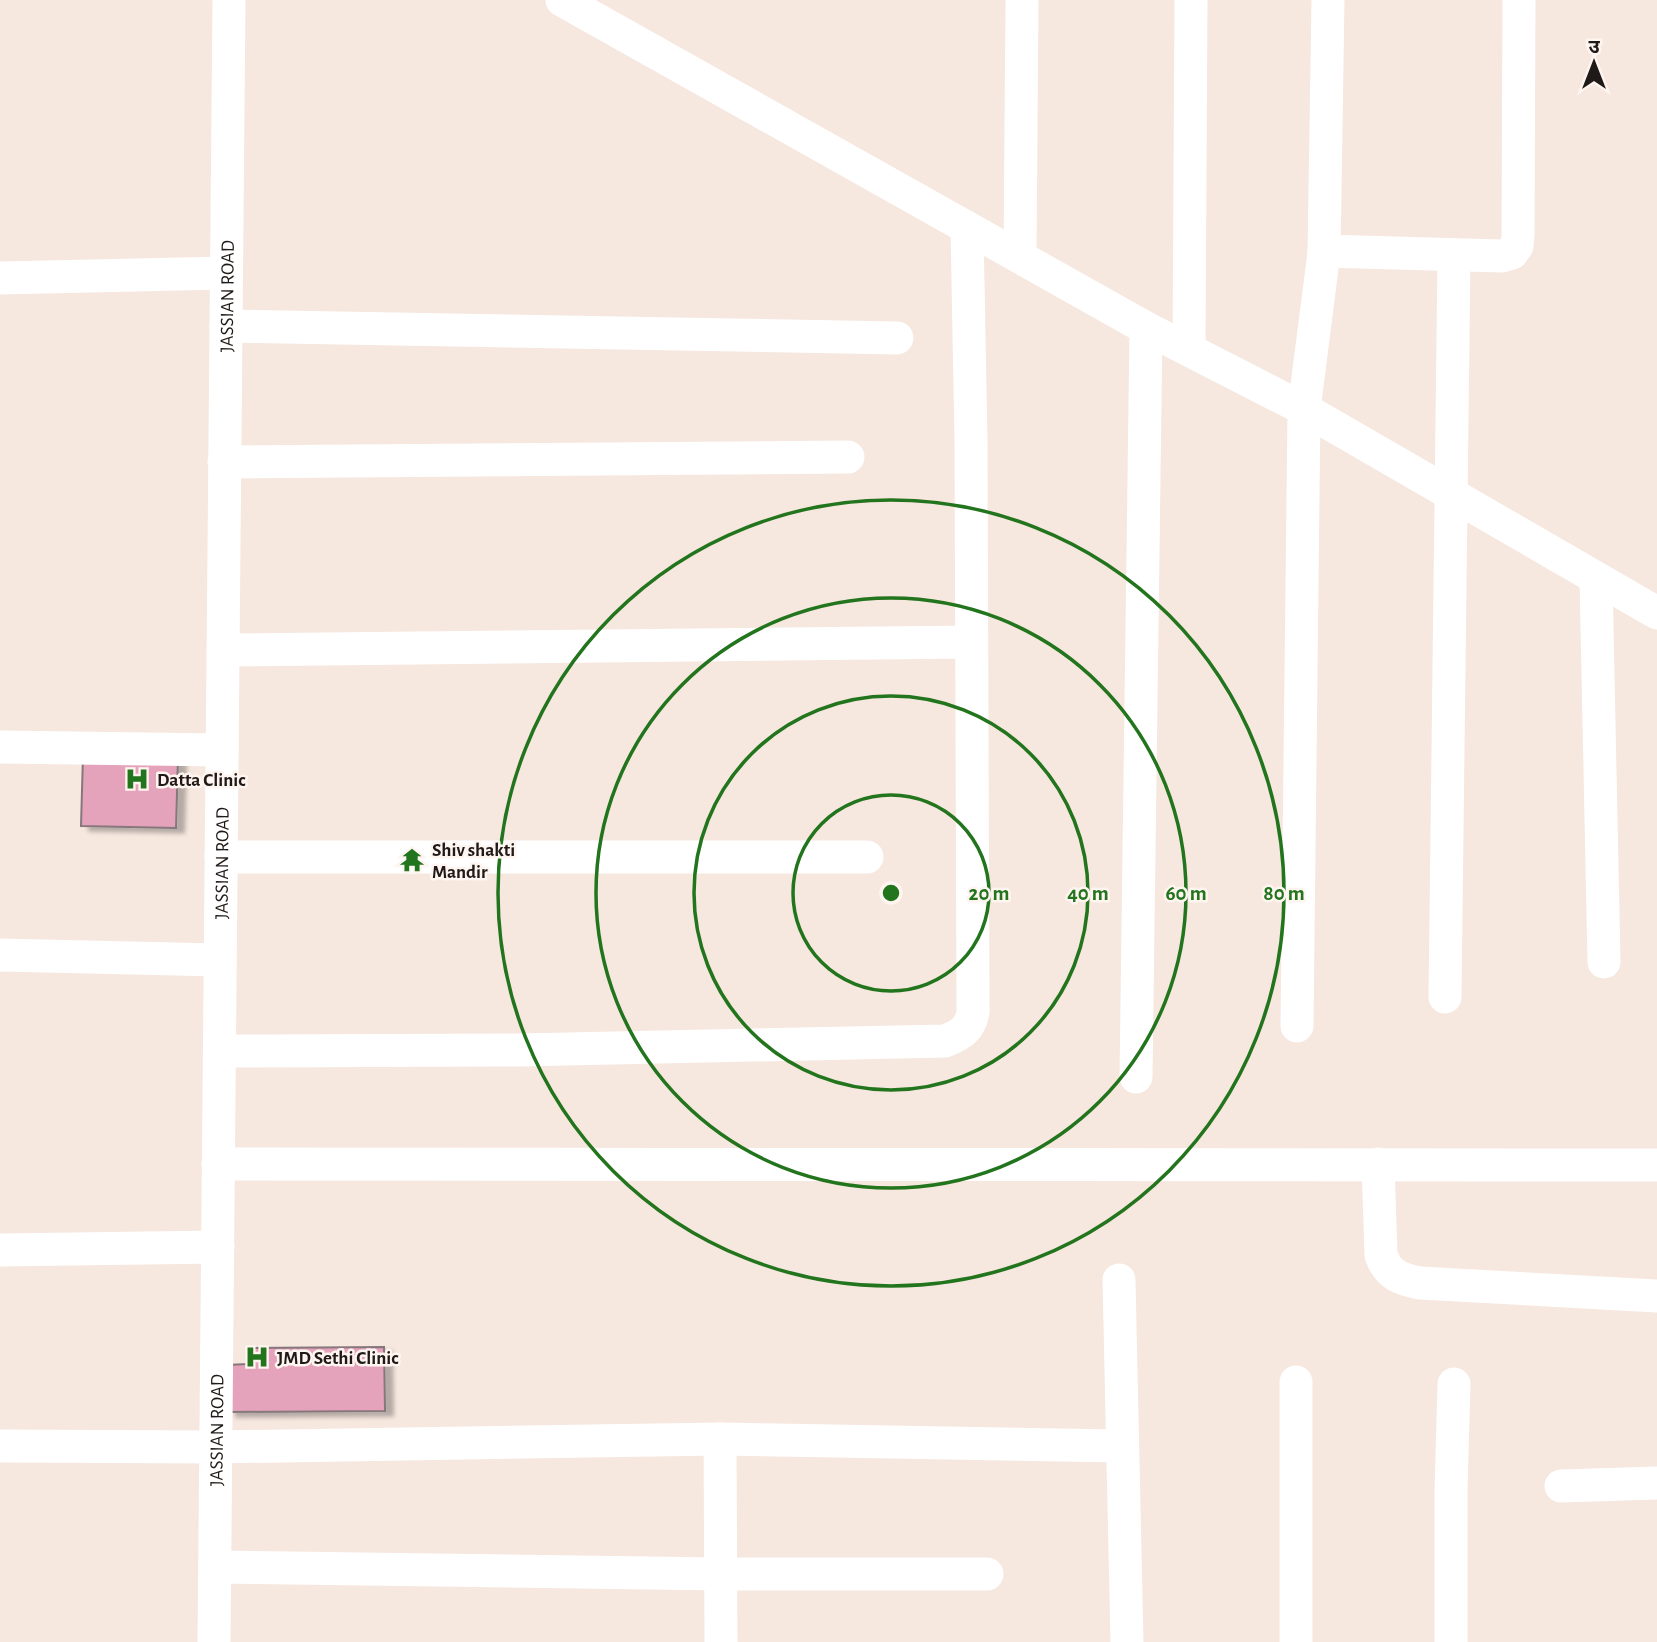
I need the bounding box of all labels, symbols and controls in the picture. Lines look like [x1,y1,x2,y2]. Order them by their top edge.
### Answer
north arrow [1559,28,1629,98]
text: उ [1588,38,1600,57]
street label: JASSIAN ROAD [218,240,238,352]
hospital icon: Datta Clinic [123,765,151,793]
place label: Datta Clinic [157,771,246,790]
street label: JASSIAN ROAD [213,807,233,919]
place label: Shiv shakti Mandir [432,841,515,882]
temple icon: Shiv shakti Mandir [398,846,426,874]
centre of rings [879,881,903,905]
text: 20 m [969,883,1009,904]
text: 40 m [1067,883,1109,904]
text: 60 m [1165,883,1207,904]
text: 80 m [1263,883,1305,904]
hospital icon: JMD Sethi Clinic [243,1343,271,1371]
place label: JMD Sethi Clinic [277,1349,399,1368]
street label: JASSIAN ROAD [207,1374,227,1486]

